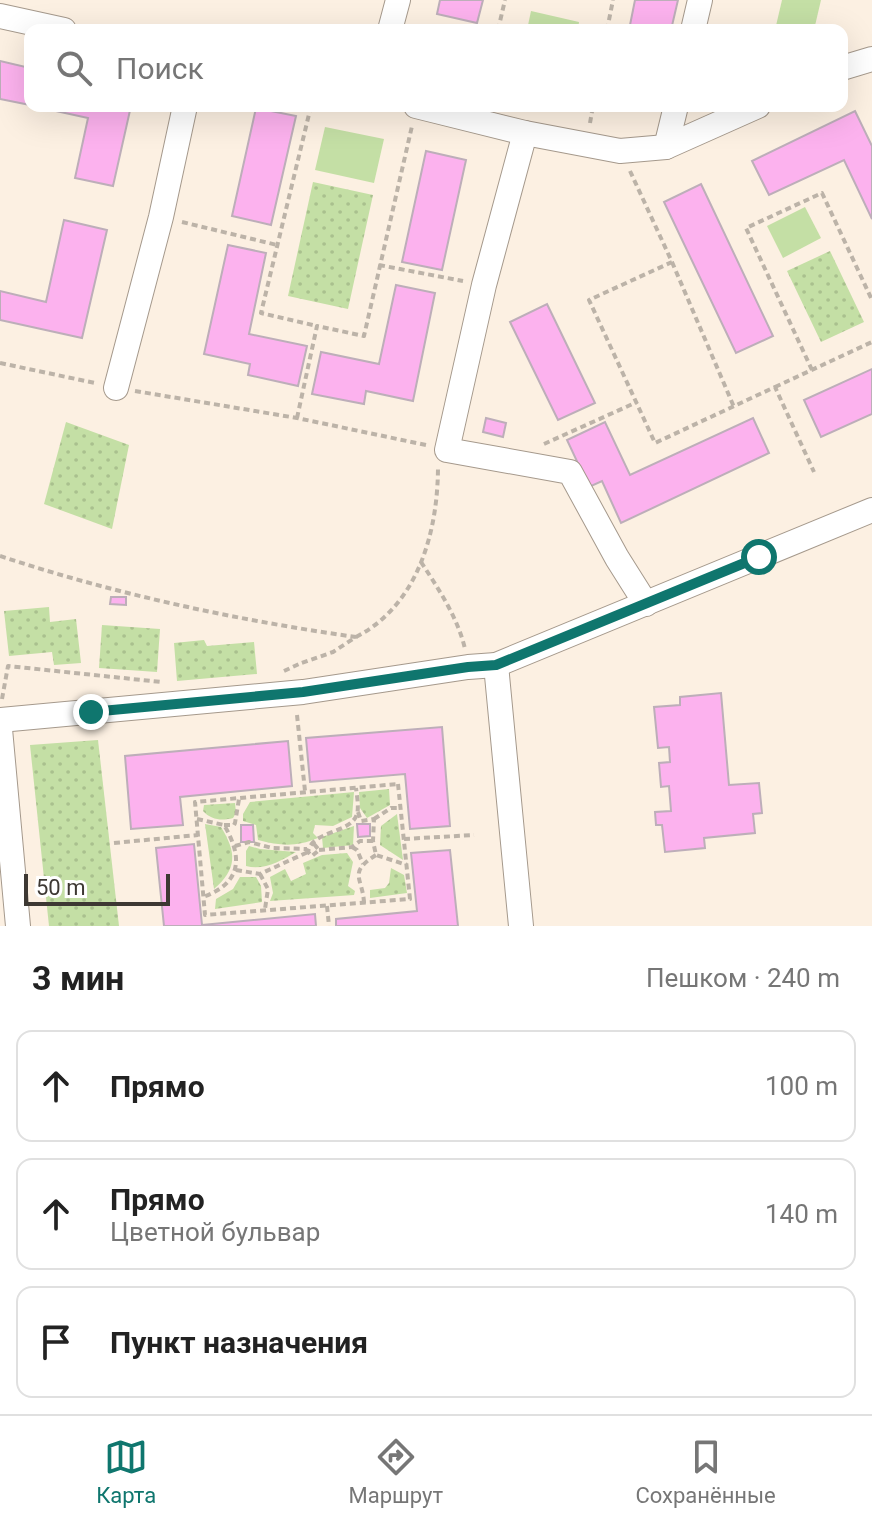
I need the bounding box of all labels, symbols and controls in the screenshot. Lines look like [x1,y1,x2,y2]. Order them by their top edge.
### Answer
search box [24,24,848,112]
icon: search [52,46,96,90]
text: Поиск [116,51,204,86]
route start [741,539,777,575]
route end [73,694,109,730]
scale bar [24,870,170,906]
text: 50 m [36,875,85,900]
text: 3 мин [32,958,124,998]
text: Пешком · 240 m [646,963,840,993]
icon: ahead [34,1064,78,1108]
text: Прямо [110,1069,205,1104]
text: 100 m [765,1071,838,1101]
text: Прямо [110,1182,205,1217]
icon: ahead [34,1192,78,1236]
text: 140 m [765,1199,838,1229]
text: Цветной бульвар [110,1217,320,1247]
icon: arrive [34,1320,78,1364]
text: Пункт назначения [110,1325,368,1360]
tab: Карта [96,1435,156,1508]
tab: Маршрут [349,1435,443,1508]
tab: Сохранённые [635,1435,776,1508]

